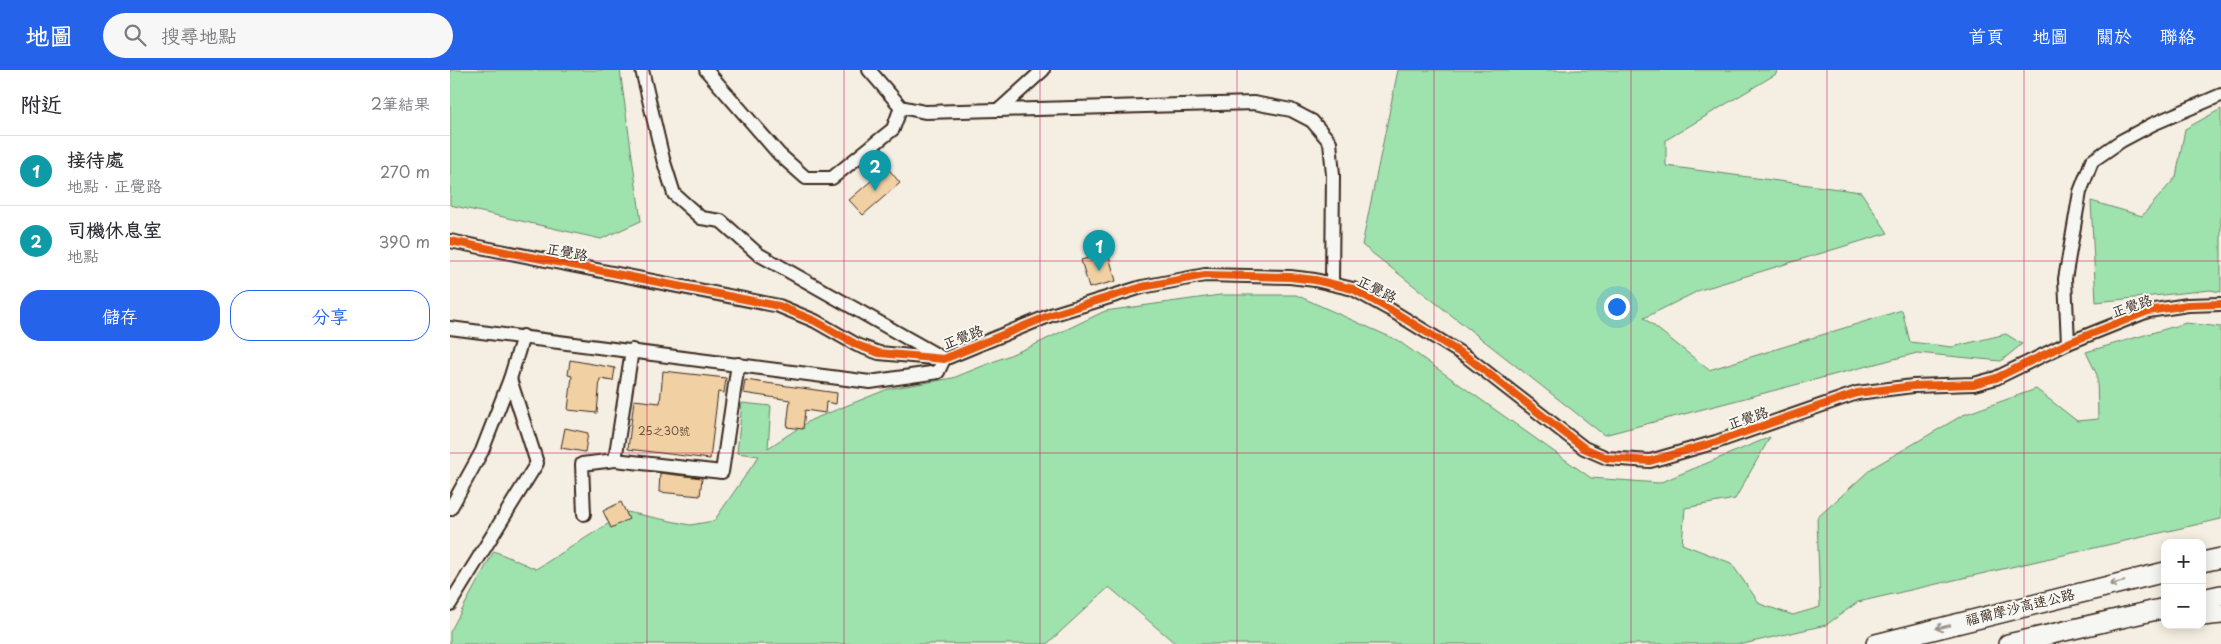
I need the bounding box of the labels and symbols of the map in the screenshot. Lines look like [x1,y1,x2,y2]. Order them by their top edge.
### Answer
pin: 2 [859,150,891,191]
pin: 1 [1083,230,1115,271]
street label: 正覺路 [544,237,590,266]
street label: 正覺路 [1354,270,1401,307]
street label: 正覺路 [2109,289,2155,322]
your location [1604,294,1630,320]
street label: 正覺路 [939,319,986,354]
street label: 正覺路 [1725,401,1771,434]
house number: 25之30號 [638,422,690,439]
one-way arrow [2110,579,2126,588]
street label: 福爾摩沙高速公路 [1963,583,2077,630]
one-way arrow [1935,622,1951,632]

